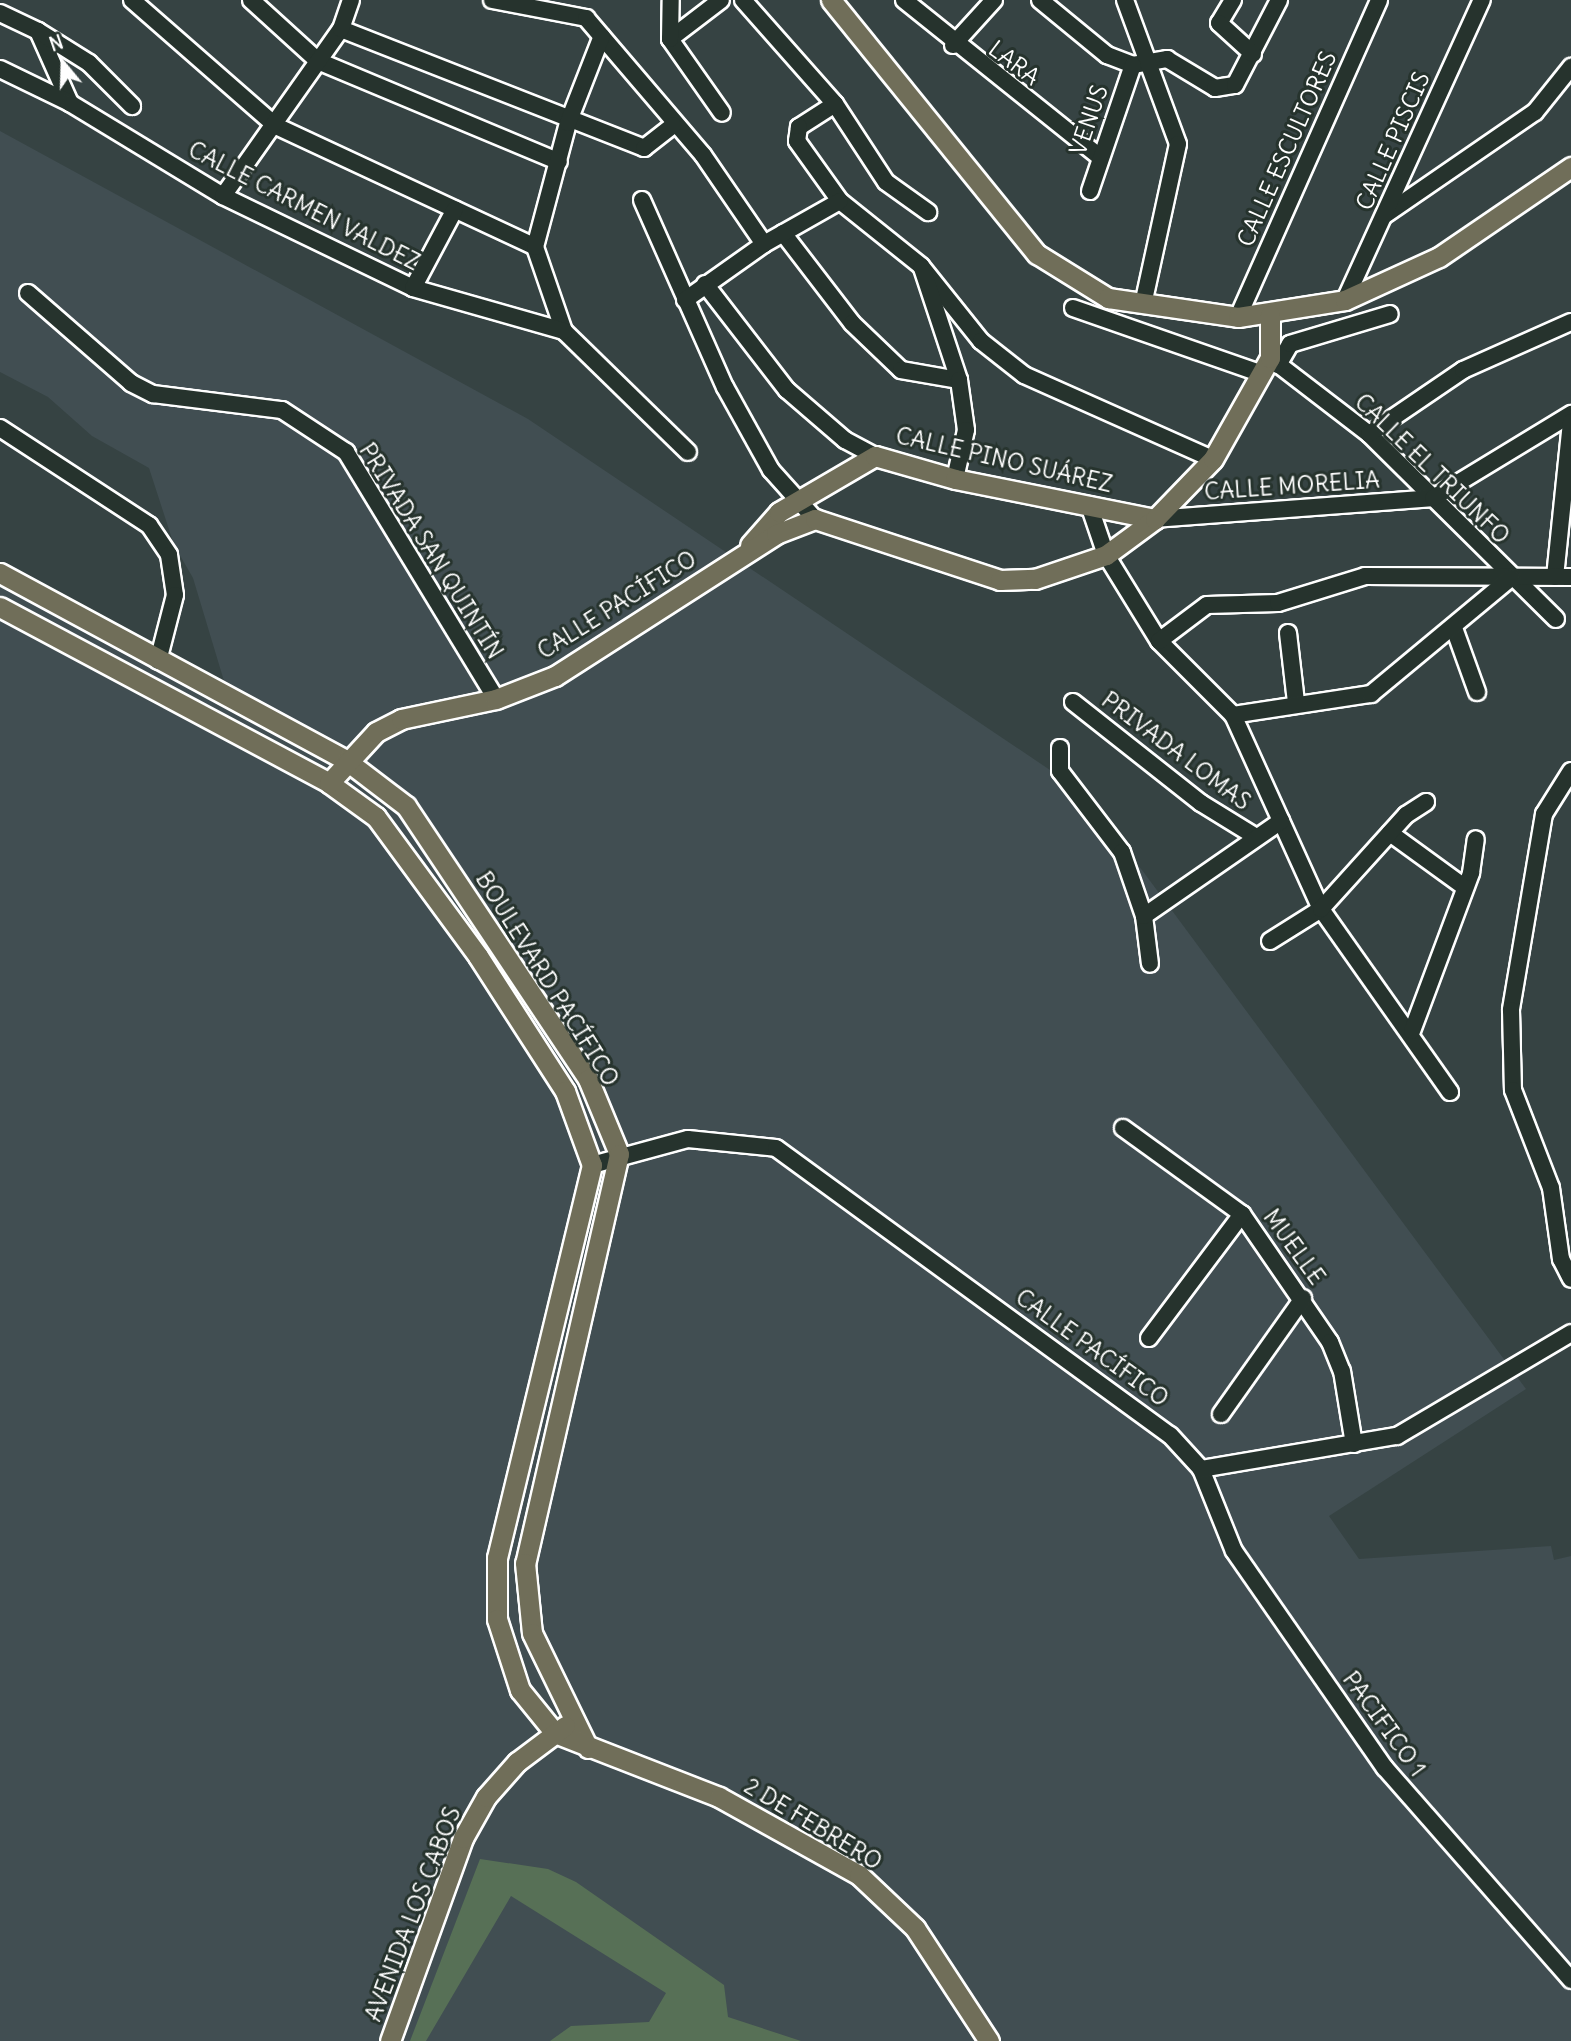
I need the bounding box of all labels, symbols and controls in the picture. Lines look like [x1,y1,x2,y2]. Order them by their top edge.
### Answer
north arrow [28,28,98,98]
text: N [46,30,66,57]
street label: LARA [983,35,1045,91]
street label: CALLE ESCULTORES [1231,47,1343,251]
street label: CALLE PISCIS [1350,68,1436,214]
street label: VENUS [1064,81,1114,159]
street label: CALLE CARMEN VALDEZ [184,136,424,276]
street label: CALLE EL TRIUNFO [1349,388,1515,550]
street label: CALLE PINO SUÁREZ [893,422,1115,498]
street label: PRIVADA SAN QUINTÍN [353,438,509,664]
street label: CALLE MORELIA [1203,466,1381,506]
street label: CALLE PACÍFICO [532,545,702,665]
street label: PRIVADA LOMAS [1096,686,1256,816]
street label: BOULEVARD PACÍFICO [470,867,624,1091]
street label: MUELLE [1257,1204,1331,1290]
street label: CALLE PACÍFICO [1010,1283,1174,1413]
street label: PACIFICO 1 [1337,1666,1431,1782]
street label: 2 DE FEBRERO [739,1772,887,1876]
street label: AVENIDA LOS CABOS [359,1803,467,2025]

